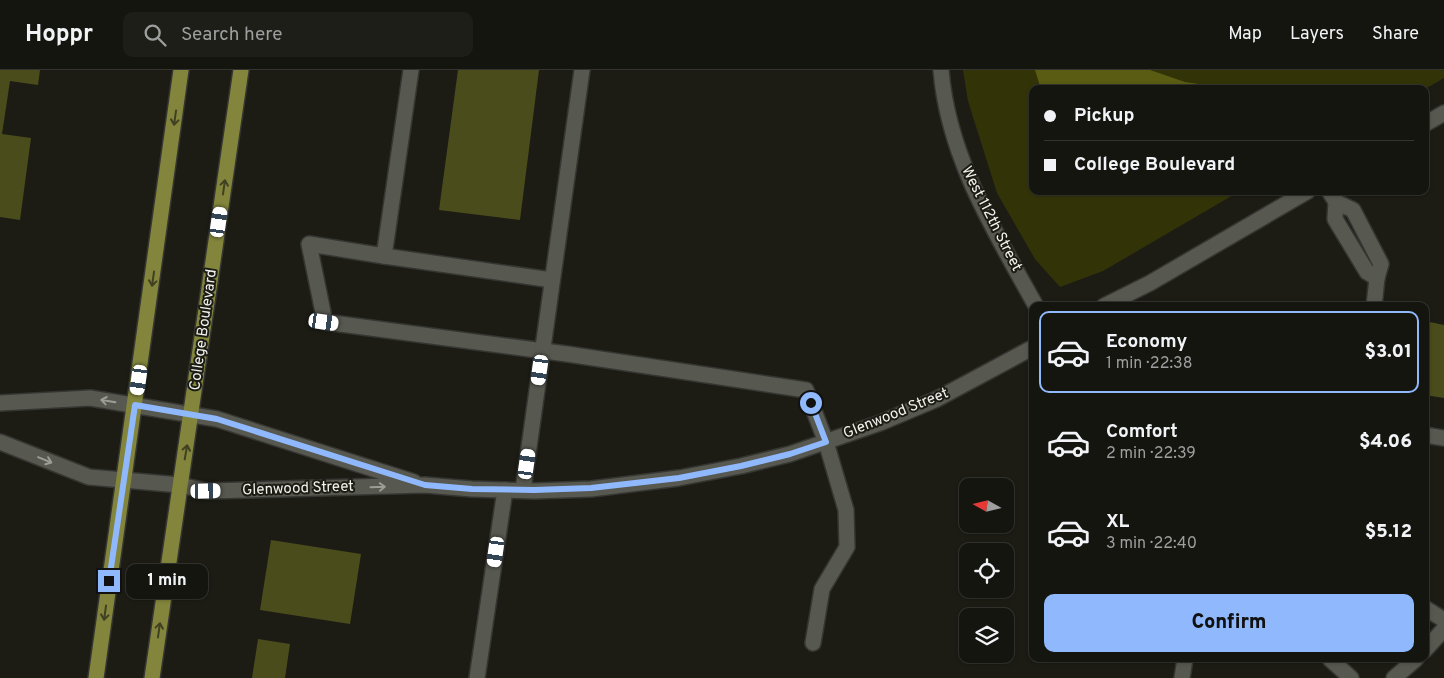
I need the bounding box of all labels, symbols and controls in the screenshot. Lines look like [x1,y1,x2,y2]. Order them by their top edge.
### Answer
search box [123,12,473,57]
text: Hoppr [25,20,93,50]
icon: search [141,21,169,49]
text: Search here [181,23,283,47]
text: Map [1228,23,1262,46]
text: Layers [1290,23,1344,46]
text: Share [1372,23,1419,46]
text: Pickup [1074,104,1134,128]
one-way arrow [169,110,179,126]
text: College Boulevard [1074,153,1235,177]
street label: West 112th Street [956,163,1026,275]
one-way arrow [219,179,229,195]
car [209,206,228,238]
street label: College Boulevard [186,268,222,392]
one-way arrow [148,271,158,287]
car [308,312,339,332]
icon: car [1046,330,1091,375]
text: Economy [1106,330,1187,354]
text: $3.01 [1364,340,1412,364]
car [530,354,549,386]
text: 1 min · 22:38 [1106,354,1192,374]
car [129,364,148,396]
street label: Glenwood Street [841,384,951,444]
route start [800,392,822,414]
one-way arrow [100,395,116,405]
icon: car [1046,420,1091,465]
text: Comfort [1106,420,1178,444]
text: $4.06 [1359,430,1412,454]
one-way arrow [181,444,191,460]
text: 2 min · 22:39 [1106,444,1196,464]
car [517,448,536,480]
one-way arrow [37,456,52,465]
street label: Glenwood Street [242,478,354,500]
north arrow [959,478,1014,532]
map controls [959,478,1014,663]
one-way arrow [370,482,386,491]
car [190,483,221,499]
icon: car [1046,510,1091,555]
text: XL [1106,510,1129,534]
text: $5.12 [1365,520,1412,544]
text: 3 min · 22:40 [1106,534,1197,554]
car [486,536,505,568]
button: locate [959,543,1014,598]
callout: 1 min [126,564,209,598]
route end [98,570,120,592]
text: 1 min [147,571,187,591]
button: Confirm [1044,594,1414,652]
one-way arrow [100,605,110,621]
button: layers [959,608,1014,663]
one-way arrow [154,622,164,638]

